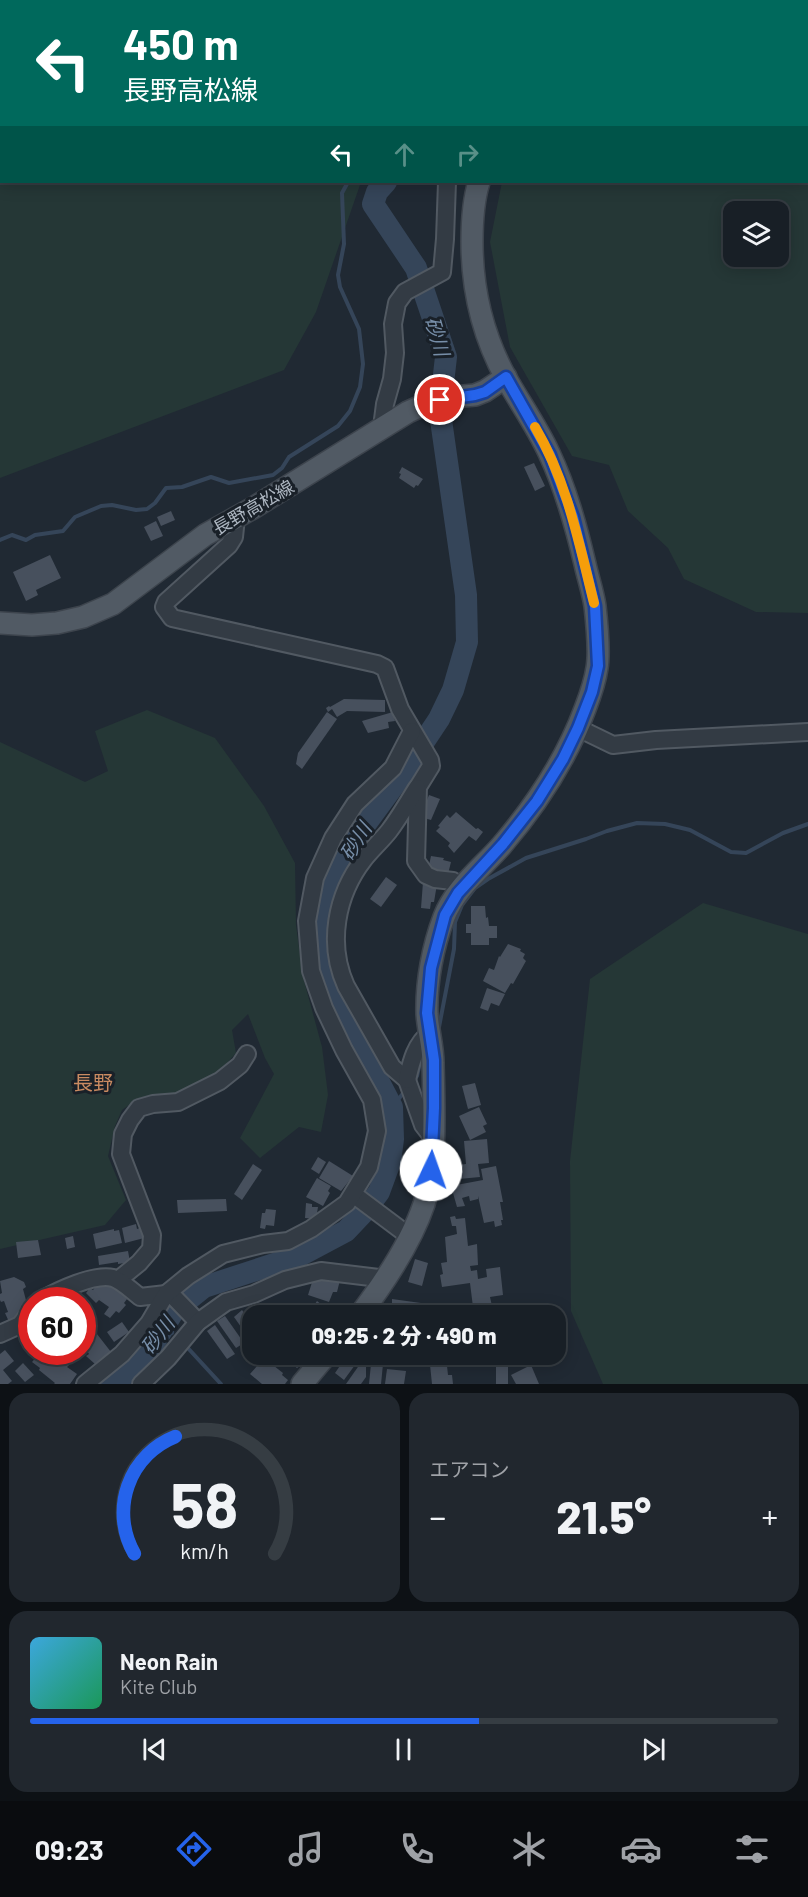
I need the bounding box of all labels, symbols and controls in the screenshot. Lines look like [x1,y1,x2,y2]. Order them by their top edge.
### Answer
text: 450 m [123,18,238,68]
icon: left [24,24,102,102]
text: 長野高松線 [123,73,258,105]
icon: left [325,138,358,171]
icon: ahead [388,138,421,171]
icon: right [451,138,484,171]
map controls [723,201,789,267]
button: layers [723,201,789,267]
water label: 砂川 [421,313,456,360]
pin [414,374,465,425]
icon: arrive [423,383,456,416]
street label: 長野高松線 [209,475,297,539]
water label: 砂川 [334,816,377,864]
district label: 長野 [73,1070,113,1094]
position arrow [399,1138,463,1202]
speed limit sign: 60 [18,1287,96,1365]
water label: 砂川 [135,1310,180,1358]
text: 09:25 · 2 分 · 490 m [311,1322,497,1348]
text: エアコン [430,1457,510,1481]
text: 58 [171,1466,238,1540]
text: 21.5° [556,1489,651,1543]
text: − [430,1496,446,1536]
text: + [762,1496,778,1536]
text: km/h [180,1539,229,1564]
text: Neon Rain [120,1648,218,1674]
text: Kite Club [120,1674,197,1698]
icon: previous [138,1733,171,1766]
icon: pause [387,1733,420,1766]
icon: next [637,1733,670,1766]
icon: directions [173,1828,215,1870]
icon: music [285,1828,327,1870]
icon: phone [396,1828,438,1870]
icon: climate [508,1828,550,1870]
icon: car [620,1828,662,1870]
icon: filters [731,1828,773,1870]
text: 09:23 [35,1833,104,1865]

